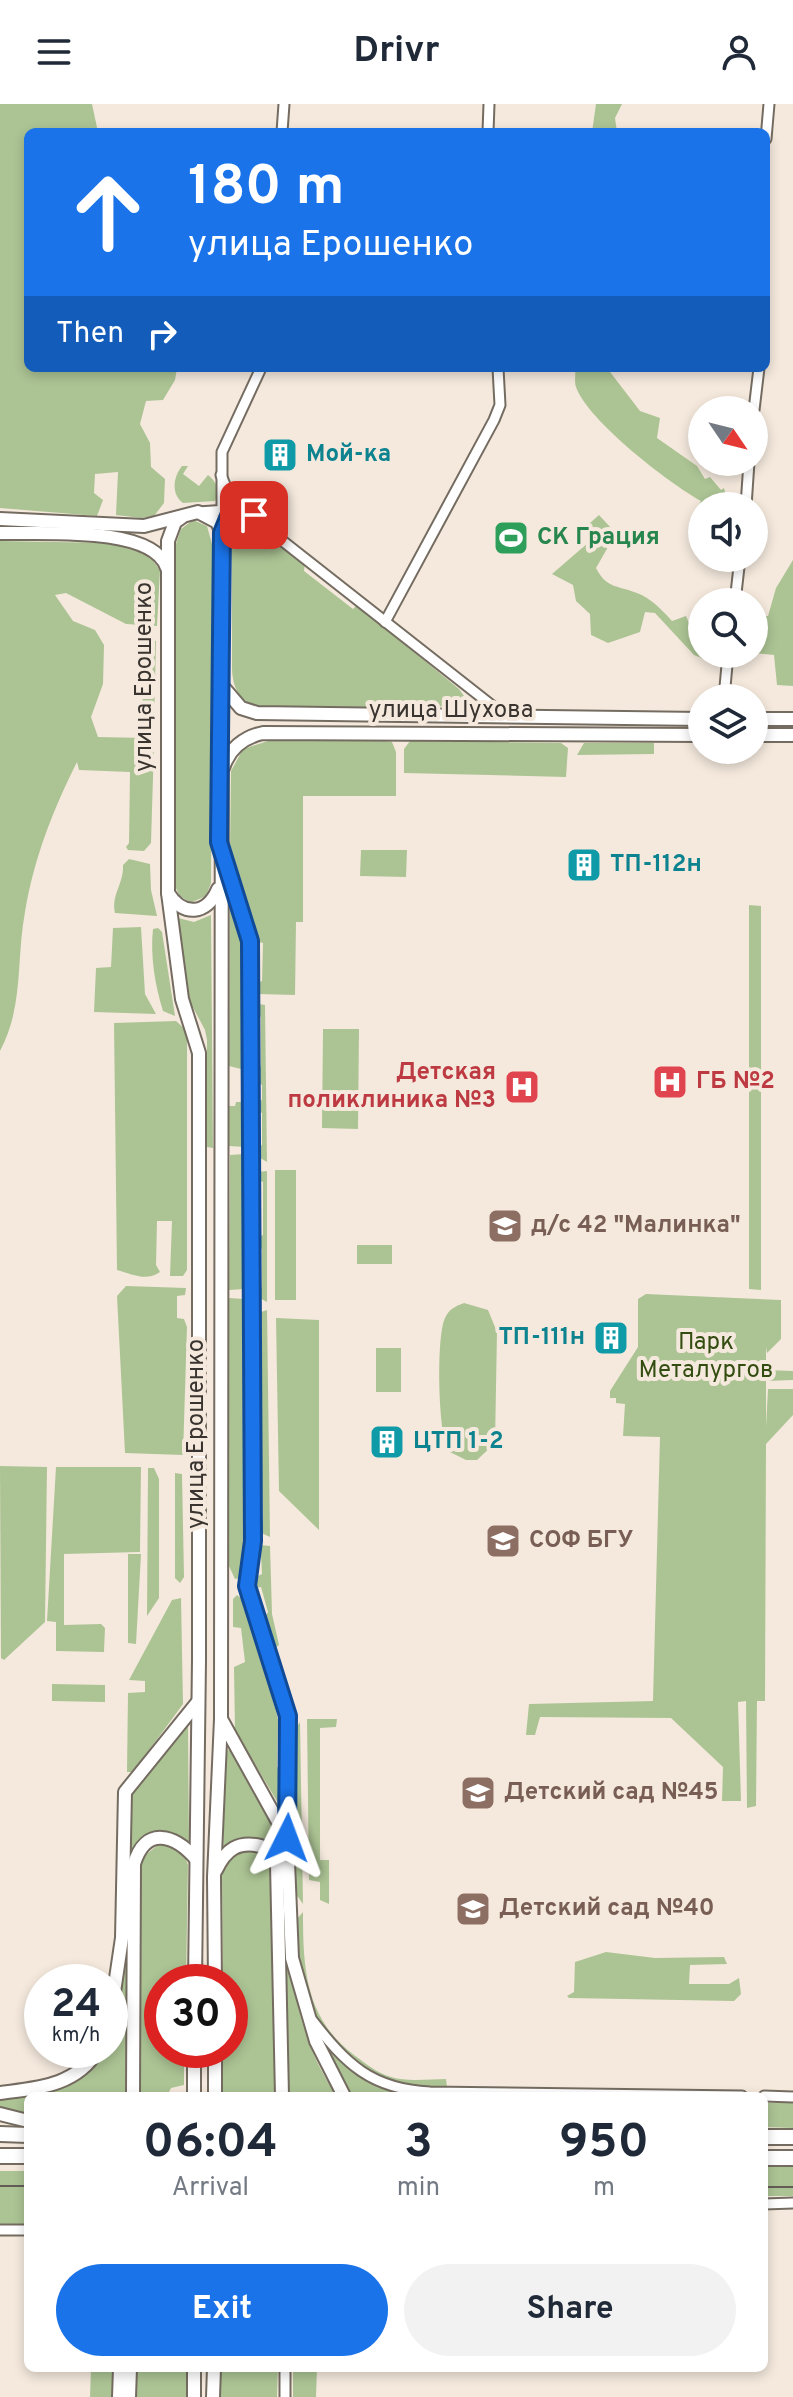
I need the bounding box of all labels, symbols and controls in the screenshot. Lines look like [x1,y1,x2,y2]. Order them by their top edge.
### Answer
text: Drivr [354,29,439,75]
icon: menu [32,30,76,74]
icon: person [717,30,761,74]
text: 180 m [188,154,345,224]
icon: ahead [56,160,160,264]
text: улица Ерошенко [188,223,473,269]
icon: right [140,312,184,356]
text: Then [56,316,124,353]
north arrow [688,396,768,476]
map controls [688,396,768,764]
building icon: Мой-ка [261,436,299,474]
place label: Мой-ка [306,440,391,470]
pin [220,481,288,549]
button: sound [688,492,768,572]
icon: arrive [232,493,276,537]
sports icon: СК Грация [492,519,530,557]
place label: СК Грация [537,523,660,553]
street label: улица Ерошенко [130,582,160,772]
button: search [688,588,768,668]
button: layers [688,684,768,764]
street label: улица Шухова [369,696,533,726]
building icon: ТП-112н [565,846,603,884]
place label: ТП-112н [610,850,702,880]
place label: Детская поликлиника №3 [287,1058,496,1116]
hospital icon: ГБ №2 [651,1063,689,1101]
place label: ГБ №2 [696,1067,775,1097]
hospital icon: Детская поликлиника №3 [503,1068,541,1106]
school or university icon: д/с 42 "Малинка" [486,1207,524,1245]
place label: д/с 42 "Малинка" [531,1211,741,1241]
building icon: ТП-111н [592,1319,630,1357]
place label: ТП-111н [498,1323,585,1353]
park label: Парк Металургов [639,1328,773,1386]
street label: улица Ерошенко [182,1339,212,1529]
building icon: ЦТП 1-2 [368,1423,406,1461]
place label: ЦТП 1-2 [413,1427,504,1457]
school or university icon: СОФ БГУ [484,1522,522,1560]
place label: СОФ БГУ [529,1526,633,1556]
school or university icon: Детский сад №45 [459,1774,497,1812]
place label: Детский сад №45 [504,1778,718,1808]
position arrow [245,1796,329,1880]
school or university icon: Детский сад №40 [454,1890,492,1928]
place label: Детский сад №40 [499,1894,715,1924]
speed limit sign: 30 [144,1964,248,2068]
text: 24 [51,1981,101,2031]
text: km/h [52,2023,100,2049]
text: 06:04 [143,2114,278,2174]
text: 3 [404,2114,433,2174]
text: 950 [559,2114,649,2174]
text: Arrival [172,2172,249,2205]
text: min [397,2172,440,2205]
text: m [593,2172,615,2205]
button: Exit [56,2264,388,2356]
button: Share [404,2264,736,2356]

